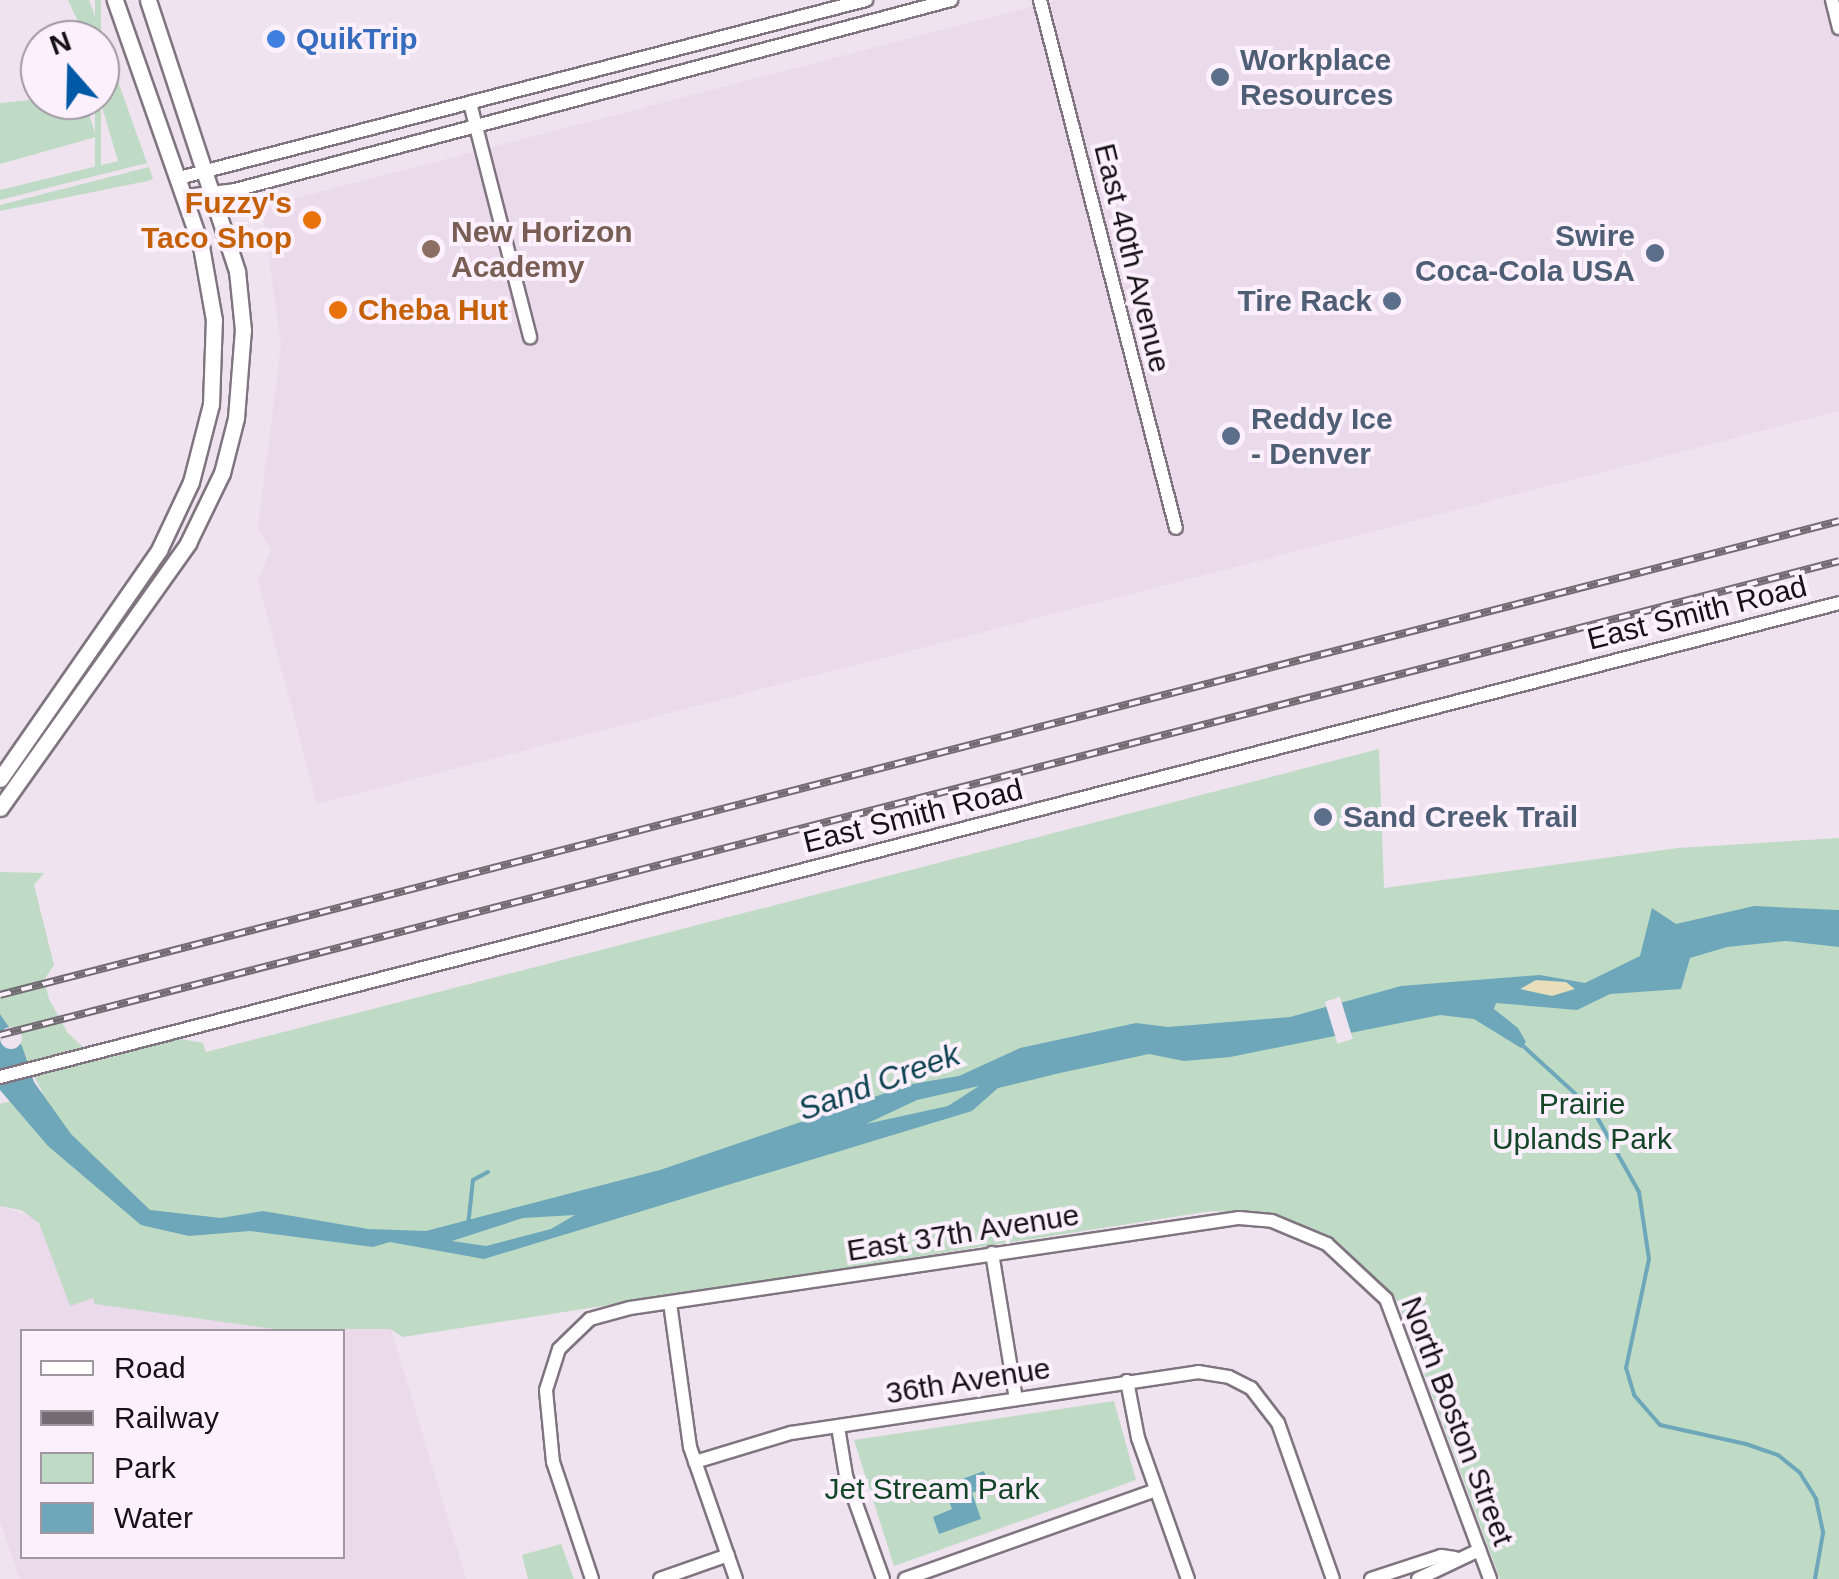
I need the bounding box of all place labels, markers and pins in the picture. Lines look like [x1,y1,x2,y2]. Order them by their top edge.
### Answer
place label: QuikTrip [296,21,418,57]
marker: QuikTrip [265,28,287,50]
place label: Workplace Resources [1240,42,1393,112]
marker: Workplace Resources [1209,66,1231,88]
place label: Fuzzy's Taco Shop [141,185,292,256]
marker: Fuzzy's Taco Shop [301,209,323,231]
place label: New Horizon Academy [451,214,633,284]
place label: Swire Coca-Cola USA [1415,218,1635,288]
marker: New Horizon Academy [420,238,442,260]
marker: Swire Coca-Cola USA [1644,242,1666,264]
place label: Tire Rack [1237,283,1372,319]
marker: Tire Rack [1381,290,1403,312]
place label: Cheba Hut [358,292,508,328]
marker: Cheba Hut [327,299,349,321]
place label: Reddy Ice - Denver [1251,401,1393,472]
marker: Reddy Ice - Denver [1220,425,1242,447]
place label: Sand Creek Trail [1343,799,1578,835]
marker: Sand Creek Trail [1312,806,1334,828]

